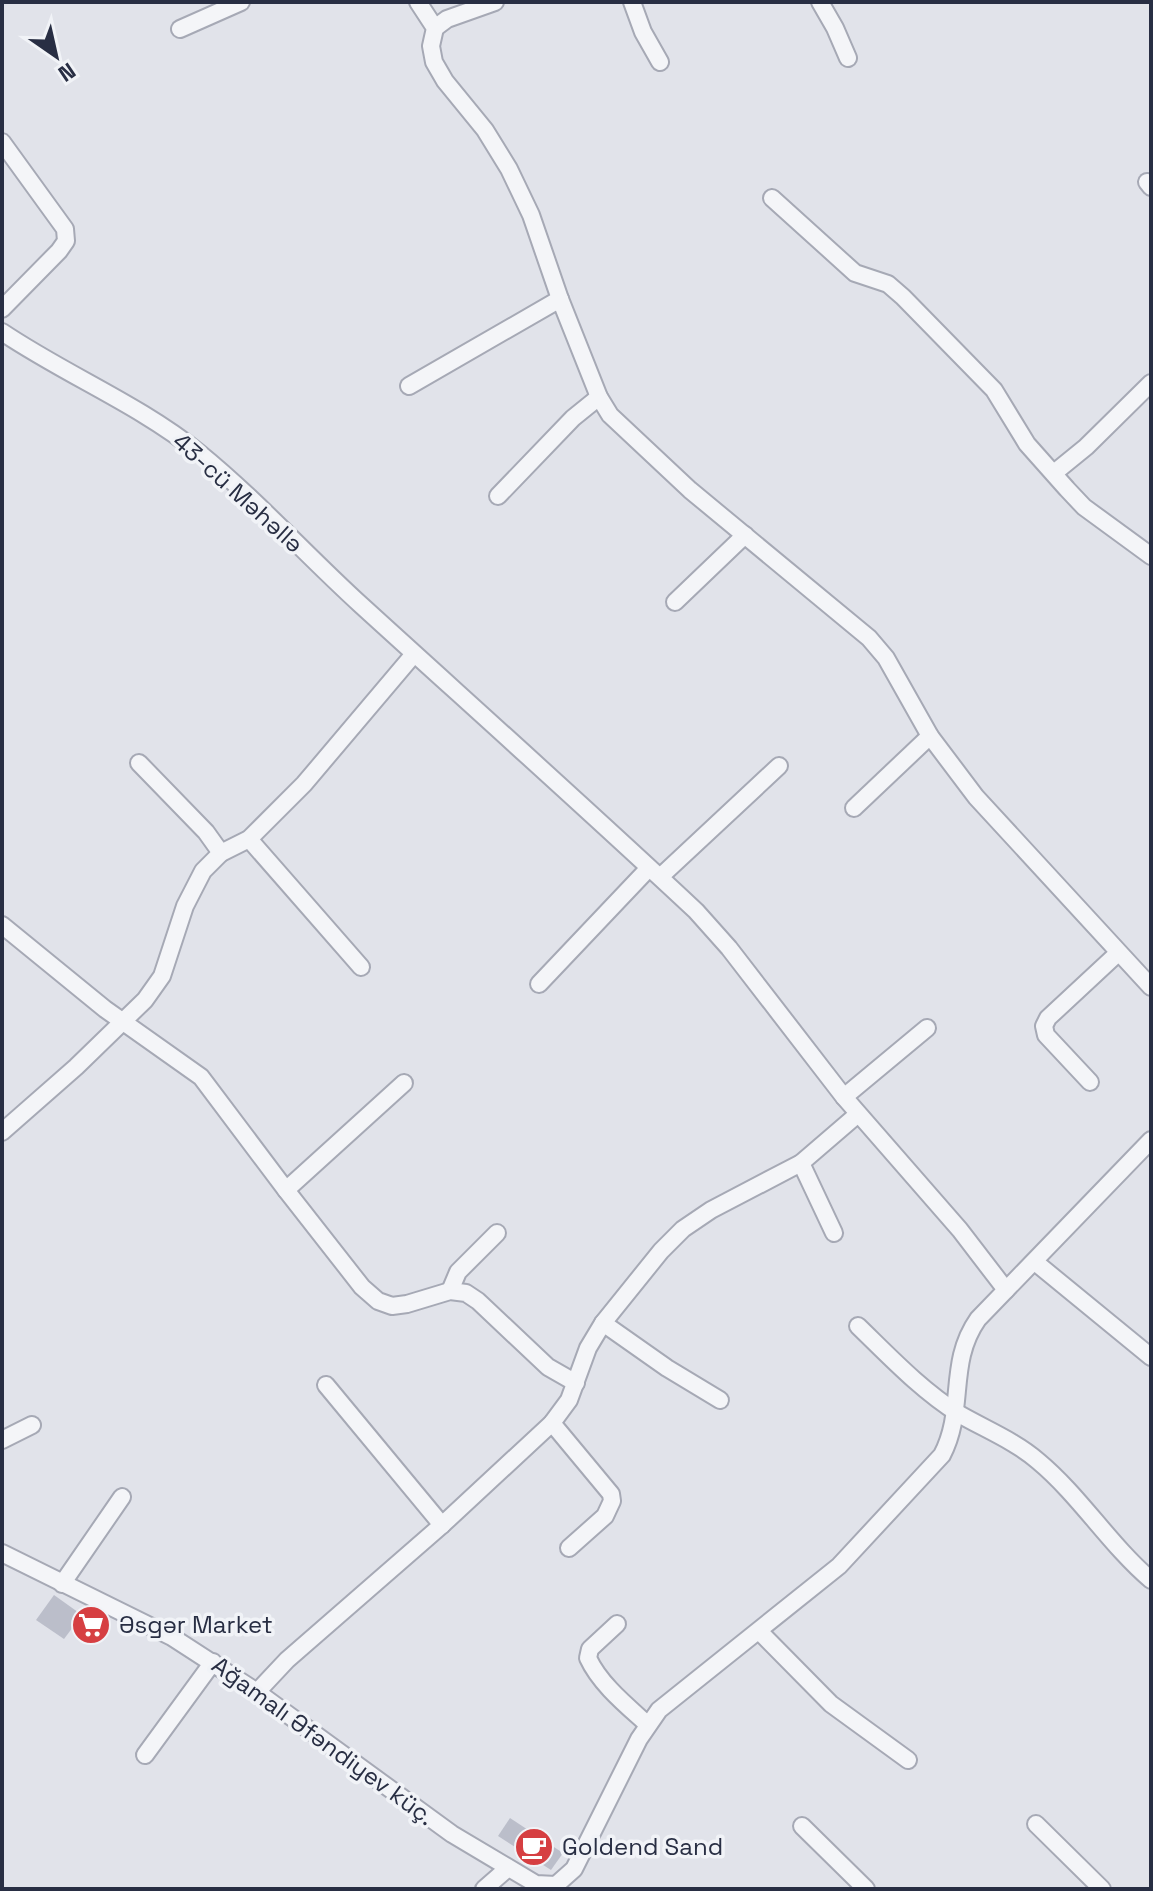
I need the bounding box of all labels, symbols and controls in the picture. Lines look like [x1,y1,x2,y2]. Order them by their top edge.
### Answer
north arrow [16,16,96,96]
text: N [53,57,81,88]
street label: 43-cü Məhəllə [166,426,310,560]
supermarket icon: Əsgər Market [70,1604,112,1646]
place label: Əsgər Market [119,1609,273,1640]
street label: Ağamalı Əfəndiyev küç. [206,1649,441,1832]
cafe icon: Goldend Sand [513,1826,555,1868]
place label: Goldend Sand [562,1831,723,1862]

